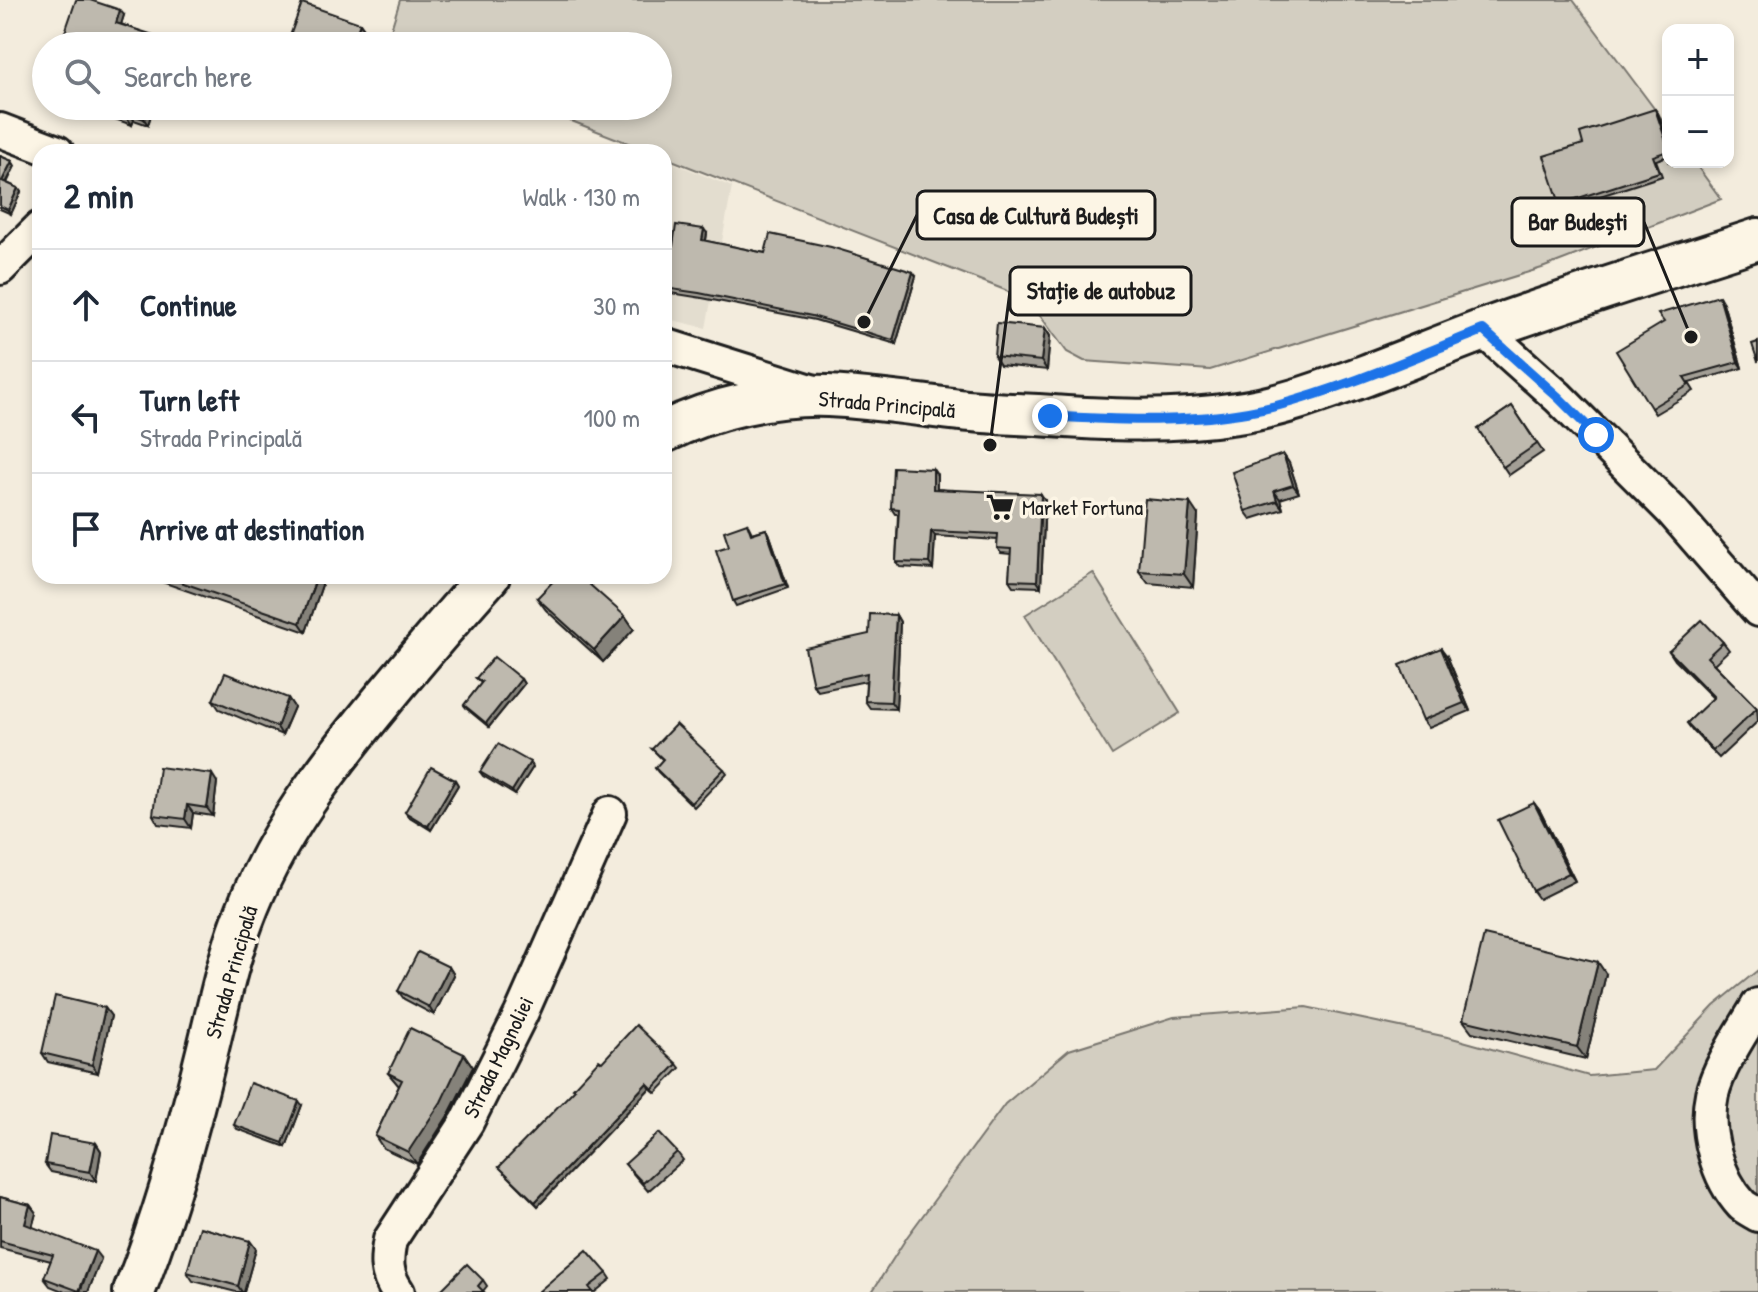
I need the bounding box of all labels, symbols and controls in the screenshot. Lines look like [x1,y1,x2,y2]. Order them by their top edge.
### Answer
map controls [1662,24,1734,168]
button: + [1662,24,1734,96]
search box [32,32,672,120]
icon: search [60,54,104,98]
text: Search here [124,56,252,96]
button: − [1662,96,1734,168]
text: 2 min [64,173,134,219]
text: Walk · 130 m [523,179,640,214]
callout: Casa de Cultură Budești [917,191,1155,239]
callout: Bar Budești [1512,198,1644,246]
text: Casa de Cultură Budești [933,199,1139,231]
text: Bar Budești [1528,205,1628,237]
callout: Stație de autobuz [1010,267,1191,315]
text: Stație de autobuz [1027,274,1176,306]
icon: ahead [64,283,108,327]
text: Continue [140,285,237,325]
text: 30 m [593,288,640,323]
text: Turn left [140,380,239,420]
street label: Strada Principală [817,383,957,425]
icon: left [64,395,108,439]
route end [1032,398,1068,434]
text: 100 m [584,400,640,435]
route start [1578,417,1614,453]
text: Strada Principală [140,420,302,455]
supermarket icon: Market Fortuna [985,492,1015,522]
place label: Market Fortuna [1022,492,1144,522]
icon: arrive [64,507,108,551]
text: Arrive at destination [140,509,365,549]
street label: Strada Principală [198,902,264,1042]
street label: Strada Magnoliei [456,991,540,1123]

